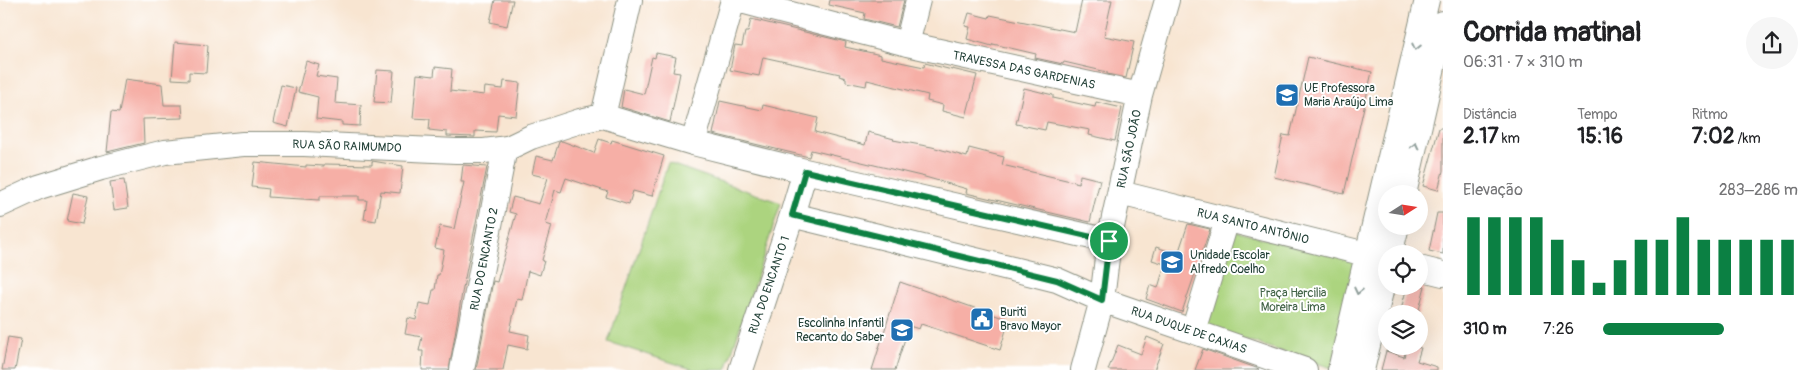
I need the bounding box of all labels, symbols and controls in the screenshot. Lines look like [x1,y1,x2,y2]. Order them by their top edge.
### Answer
text: Corrida matinal [1463,15,1642,50]
button: share [1746,17,1798,69]
one-way arrow [1411,43,1422,52]
street label: TRAVESSA DAS GARDENIAS [951,48,1097,93]
text: 06:31 · 7 × 310 m [1463,52,1583,72]
place label: UE Professora Maria Araújo Lima [1304,81,1394,110]
school or university icon: UE Professora Maria Araújo Lima [1274,82,1300,108]
text: Distância [1463,106,1517,123]
text: Tempo [1577,106,1618,123]
text: Ritmo [1692,106,1728,123]
street label: RUA SÃO JOÃO [1113,108,1145,190]
text: 2.17 [1463,123,1499,150]
text: 15:16 [1577,123,1623,150]
text: 7:02 [1692,123,1734,150]
text: km [1499,130,1520,147]
text: /km [1734,130,1761,147]
street label: RUA SÃO RAIMUMDO [292,136,402,156]
one-way arrow [1409,142,1420,151]
text: Elevação [1463,180,1523,200]
text: 283–286 m [1719,180,1798,200]
north arrow [1378,185,1428,235]
map controls [1378,185,1428,355]
street label: RUA SANTO ANTÔNIO [1195,204,1311,248]
street label: RUA DO ENCANTO 2 [467,206,502,312]
pin [1088,220,1130,262]
icon: arrive [1095,227,1123,255]
street label: RUA DO ENCANTO 1 [746,234,793,336]
button: locate [1378,245,1428,295]
place label: Unidade Escolar Alfredo Coelho [1190,248,1270,277]
school or university icon: Unidade Escolar Alfredo Coelho [1159,249,1185,275]
park label: Praça Hercilia Moreira Lima [1260,286,1327,315]
one-way arrow [1353,286,1364,295]
street label: RUA DUQUE DE CAXIAS [1129,304,1249,357]
place label: Buriti Bravo Mayor [1000,305,1062,334]
button: layers [1378,305,1428,355]
public building icon: Buriti Bravo Mayor [969,306,995,332]
place label: Escolinha Infantil Recanto do Saber [796,316,885,345]
school or university icon: Escolinha Infantil Recanto do Saber [889,317,915,343]
text: 310 m [1463,319,1507,339]
text: 7:26 [1543,319,1574,339]

